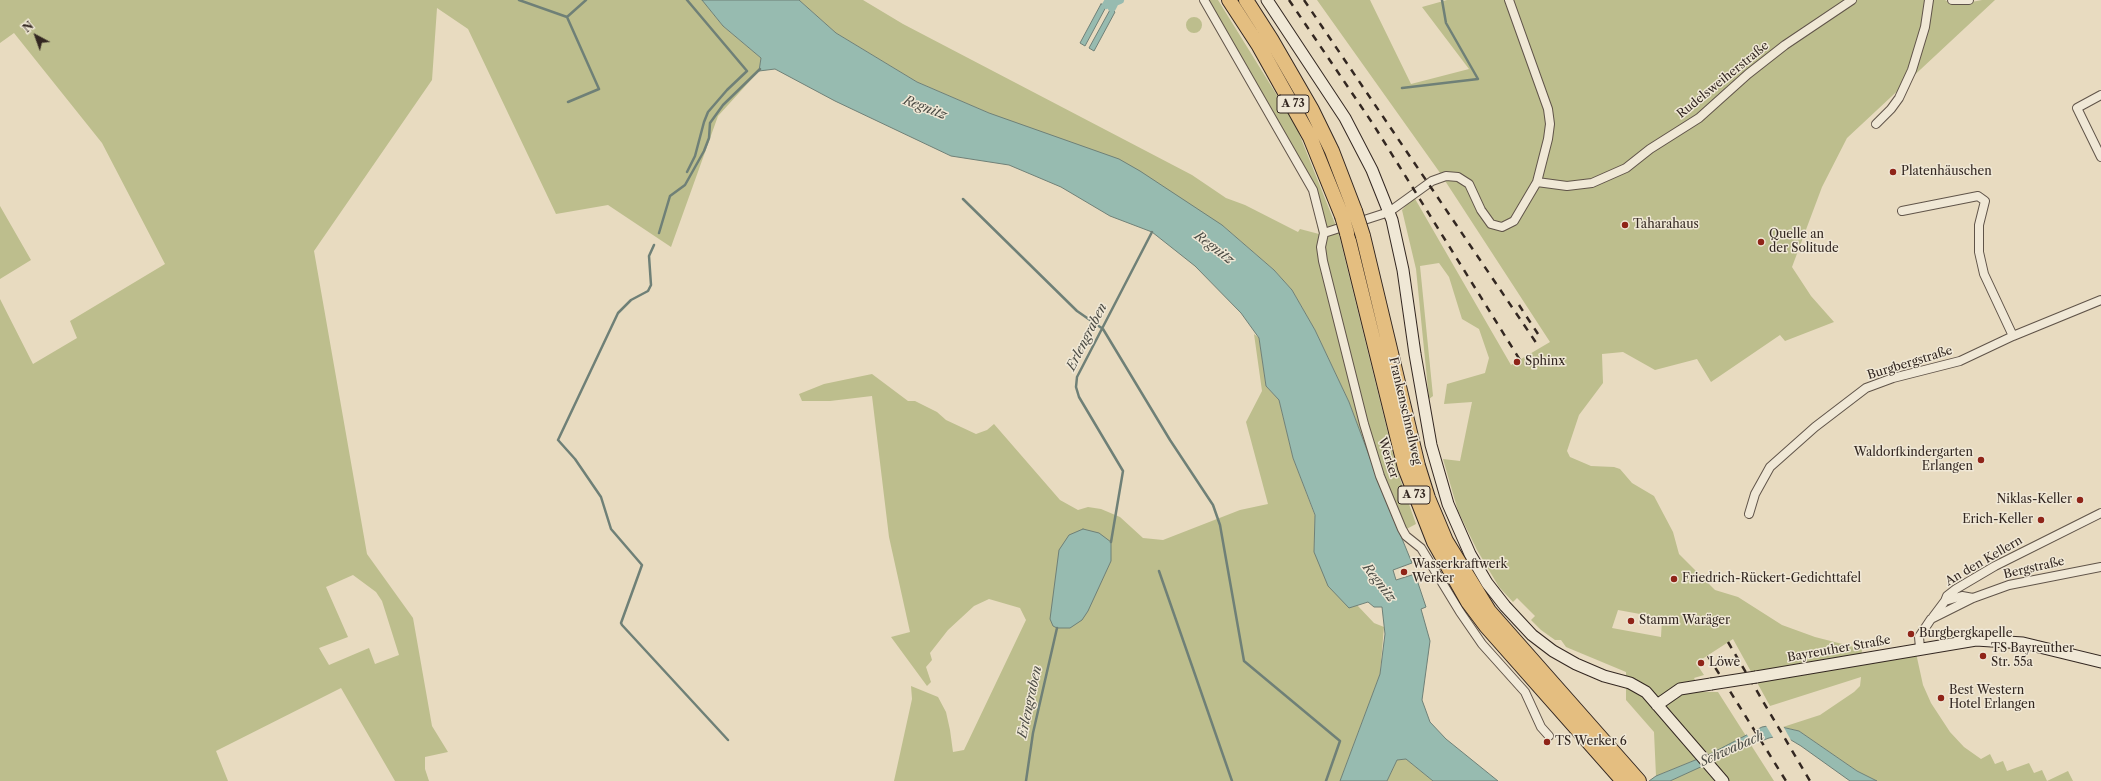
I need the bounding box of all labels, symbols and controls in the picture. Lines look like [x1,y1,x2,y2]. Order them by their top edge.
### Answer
north arrow [16,16,56,56]
text: N [20,19,36,35]
street label: Rudelsweiherstraße [1674,39,1772,121]
water label: Regnitz [901,93,949,123]
road number: A 73 [1277,95,1309,113]
place label: Platenhäuschen [1901,165,1992,179]
marker: Platenhäuschen [1888,167,1898,177]
place label: Taharahaus [1633,218,1699,232]
marker: Taharahaus [1620,220,1630,230]
water label: Regnitz [1191,228,1237,268]
place label: Quelle an der Solitude [1769,228,1839,256]
marker: Quelle an der Solitude [1756,237,1766,247]
water label: Erlengraben [1063,301,1111,373]
street label: Burgbergstraße [1866,343,1954,383]
place label: Sphinx [1525,355,1565,369]
street label: Frankenschnellweg [1386,356,1424,466]
marker: Sphinx [1512,357,1522,367]
street label: Werker [1375,436,1401,480]
place label: Waldorfkindergarten Erlangen [1854,446,1973,474]
marker: Waldorfkindergarten Erlangen [1976,455,1986,465]
road number: A 73 [1398,486,1430,504]
place label: Niklas-Keller [1996,493,2072,507]
marker: Niklas-Keller [2075,495,2085,505]
place label: Erich-Keller [1962,513,2033,527]
marker: Erich-Keller [2036,515,2046,525]
street label: An den Kellern [1943,533,2025,589]
street label: Bergstraße [2002,554,2066,582]
place label: Wasserkraftwerk Werker [1412,558,1508,586]
water label: Regnitz [1359,560,1399,606]
marker: Wasserkraftwerk Werker [1399,567,1409,577]
place label: Friedrich-Rückert-Gedichttafel [1682,572,1861,586]
marker: Friedrich-Rückert-Gedichttafel [1669,574,1679,584]
place label: Stamm Waräger [1639,614,1730,628]
marker: Stamm Waräger [1626,616,1636,626]
place label: Burgbergkapelle [1919,627,2012,641]
marker: Burgbergkapelle [1906,629,1916,639]
street label: Bayreuther Straße [1786,633,1892,665]
place label: TS Bayreuther Str. 55a [1991,642,2074,670]
marker: TS Bayreuther Str. 55a [1978,651,1988,661]
place label: Löwe [1709,656,1740,670]
marker: Löwe [1696,658,1706,668]
water label: Erlengraben [1015,664,1045,740]
place label: Best Western Hotel Erlangen [1949,684,2035,712]
marker: Best Western Hotel Erlangen [1936,693,1946,703]
water label: Schwabach [1698,728,1766,770]
place label: TS Werker 6 [1555,735,1627,749]
marker: TS Werker 6 [1542,737,1552,747]

